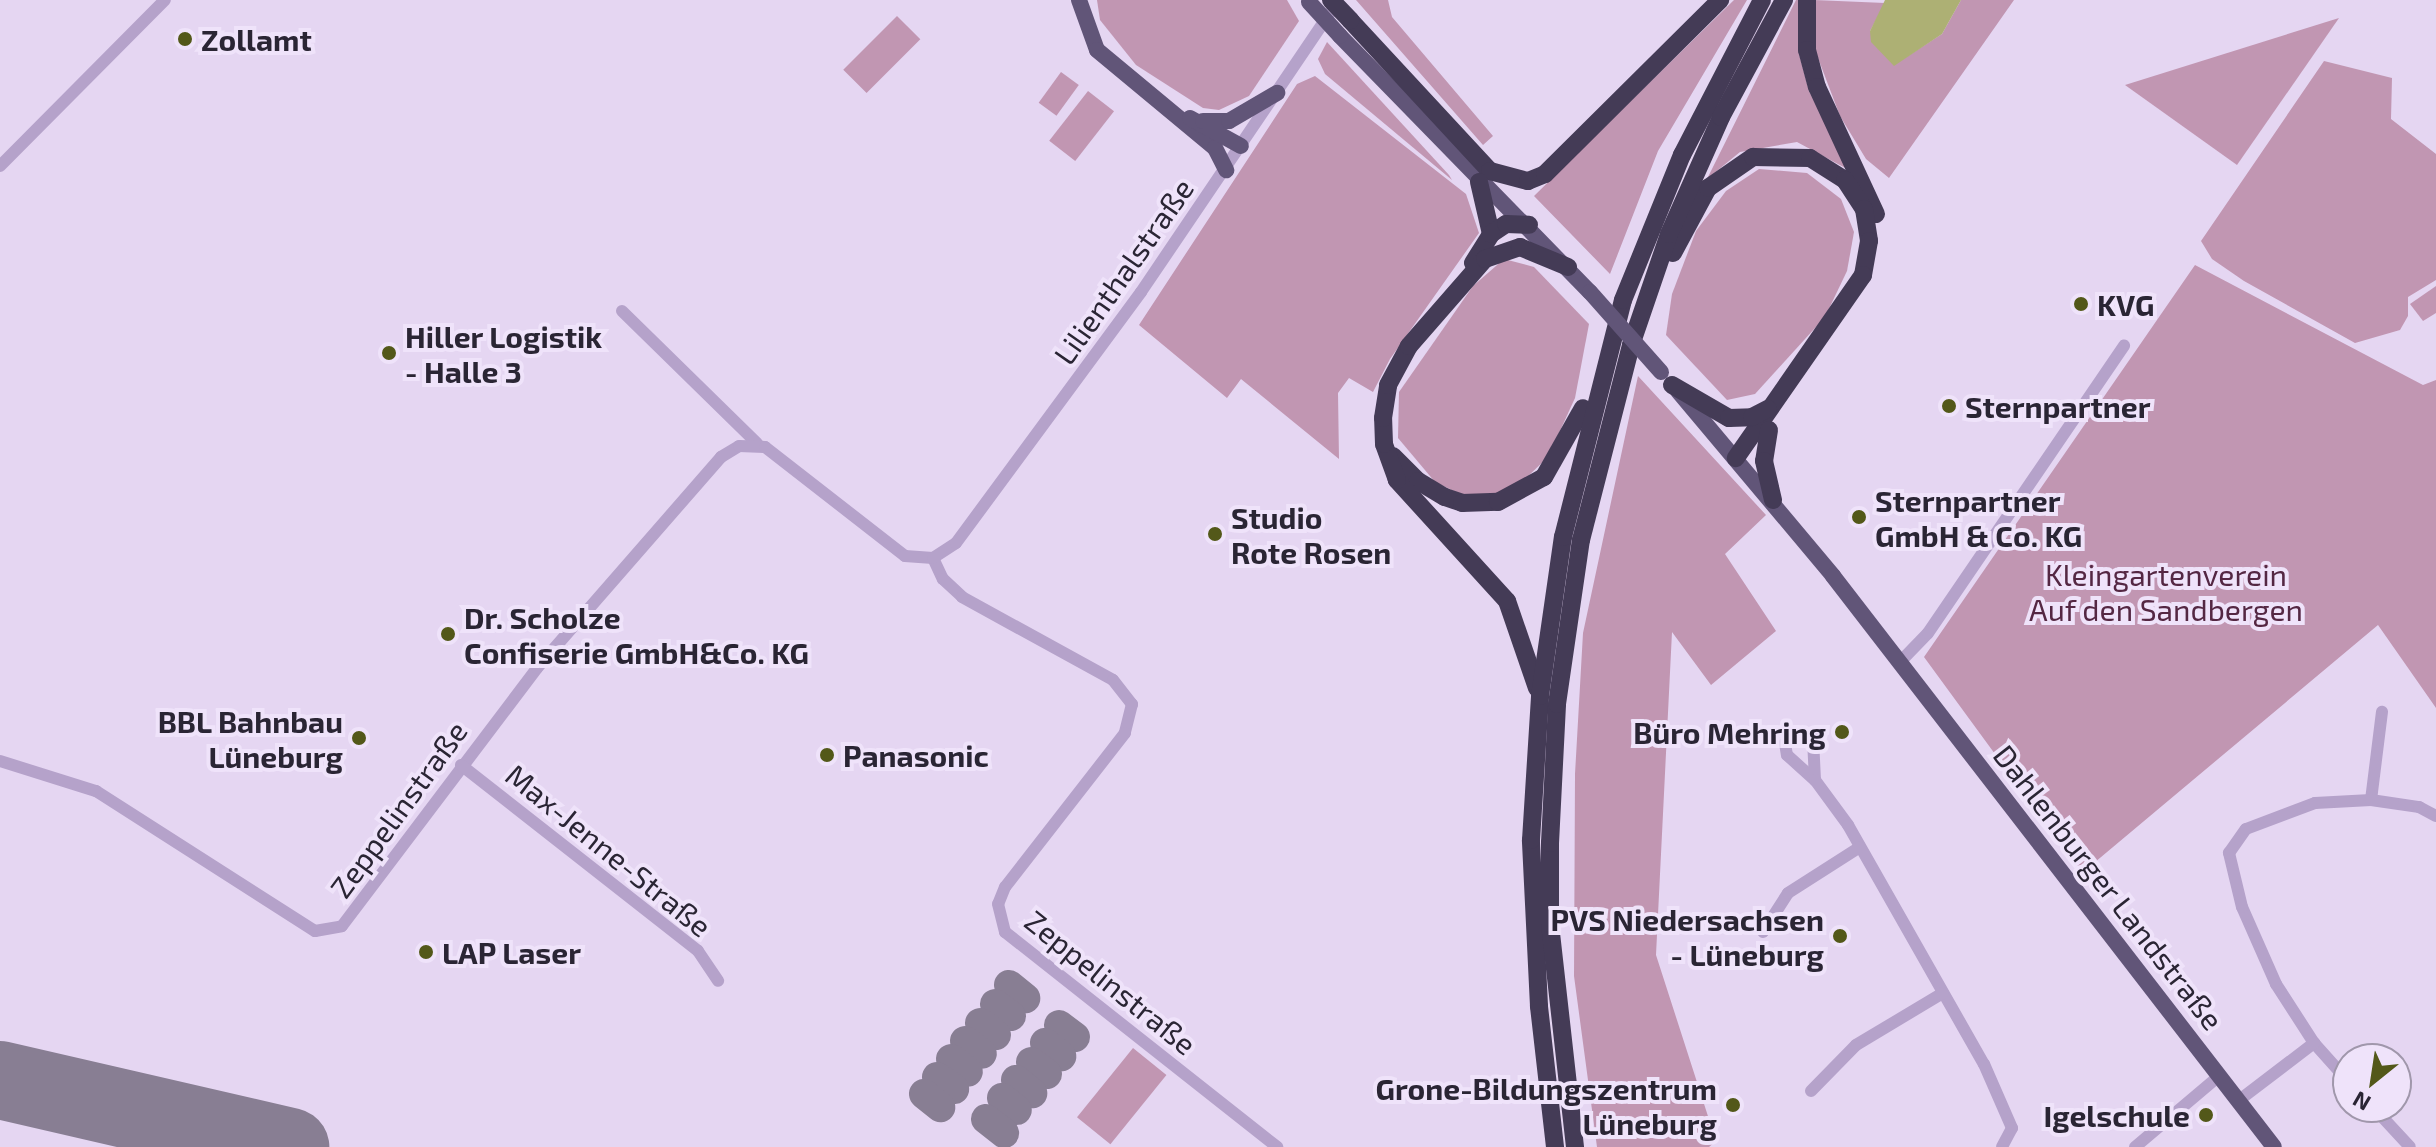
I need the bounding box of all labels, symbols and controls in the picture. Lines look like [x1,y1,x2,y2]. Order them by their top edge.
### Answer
place label: Zollamt [201,21,312,57]
marker: Zollamt [176,30,194,48]
street label: Lilienthalstraße [1046,171,1200,371]
place label: KVG [2097,286,2154,322]
marker: KVG [2072,295,2090,313]
place label: Hiller Logistik - Halle 3 [405,318,603,388]
marker: Hiller Logistik - Halle 3 [380,344,398,362]
place label: Sternpartner [1965,388,2151,424]
marker: Sternpartner [1940,397,1958,415]
place label: Sternpartner GmbH & Co. KG [1875,482,2082,552]
place label: Studio Rote Rosen [1231,499,1391,570]
marker: Sternpartner GmbH & Co. KG [1850,508,1868,526]
marker: Studio Rote Rosen [1206,525,1224,543]
park label: Kleingartenverein Auf den Sandbergen [2029,556,2303,626]
place label: Dr. Scholze Confiserie GmbH&Co. KG [464,599,809,670]
marker: Dr. Scholze Confiserie GmbH&Co. KG [439,625,457,643]
place label: BBL Bahnbau Lüneburg [157,703,343,774]
street label: Zeppelinstraße [322,714,474,904]
place label: Büro Mehring [1633,714,1826,750]
marker: Büro Mehring [1833,723,1851,741]
marker: BBL Bahnbau Lüneburg [350,729,368,747]
place label: Panasonic [843,737,989,773]
street label: Dahlenburger Landstraße [1986,737,2232,1037]
marker: Panasonic [818,746,836,764]
street label: Max-Jenne-Straße [499,756,719,944]
place label: PVS Niedersachsen - Lüneburg [1550,901,1824,972]
street label: Zeppelinstraße [1018,902,1204,1062]
marker: PVS Niedersachsen - Lüneburg [1831,927,1849,945]
place label: LAP Laser [442,934,582,970]
marker: LAP Laser [417,943,435,961]
north arrow [2332,1043,2412,1123]
place label: Grone-Bildungszentrum Lüneburg [1376,1070,1717,1140]
text: N [2348,1087,2374,1117]
marker: Grone-Bildungszentrum Lüneburg [1724,1096,1742,1114]
place label: Igelschule [2043,1097,2190,1133]
marker: Igelschule [2197,1106,2215,1124]

